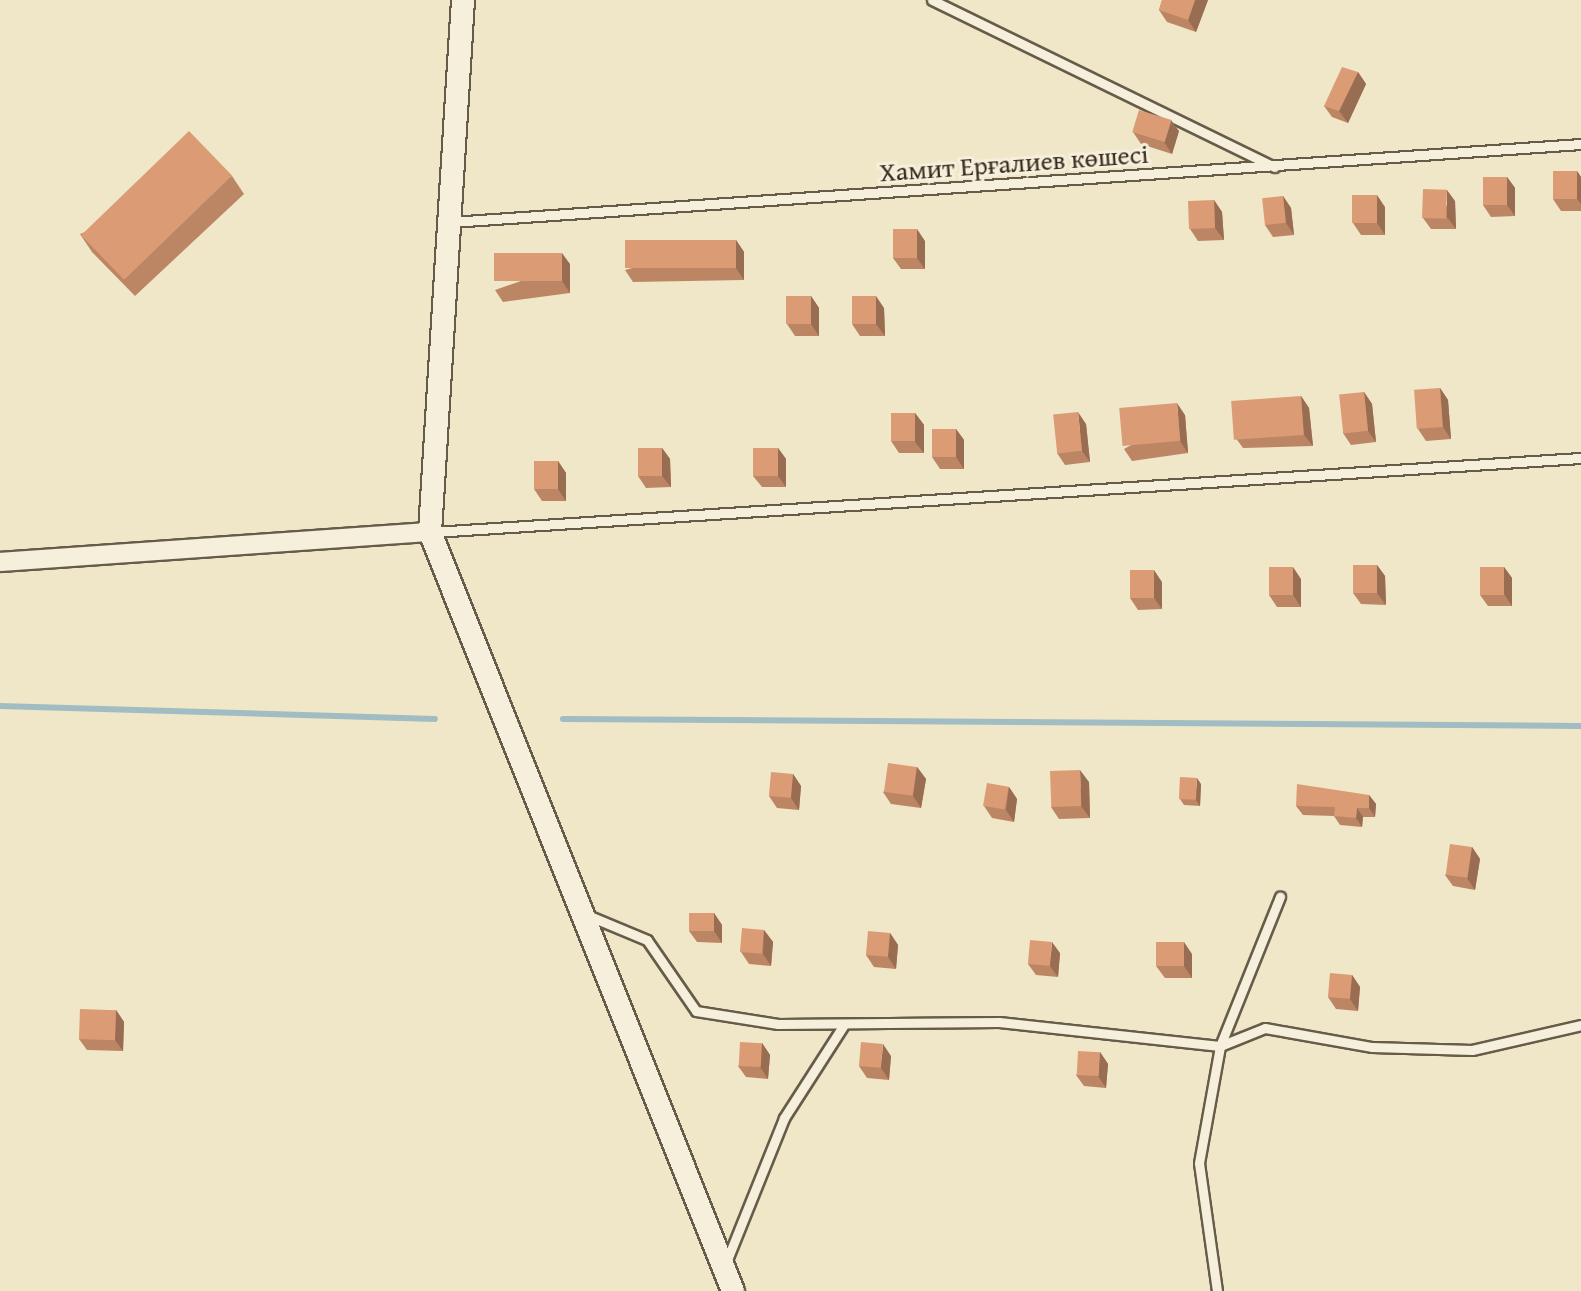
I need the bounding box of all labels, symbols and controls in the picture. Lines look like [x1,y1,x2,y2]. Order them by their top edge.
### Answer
street label: Хамит Ерғалиев көшесі [879,138,1149,188]

